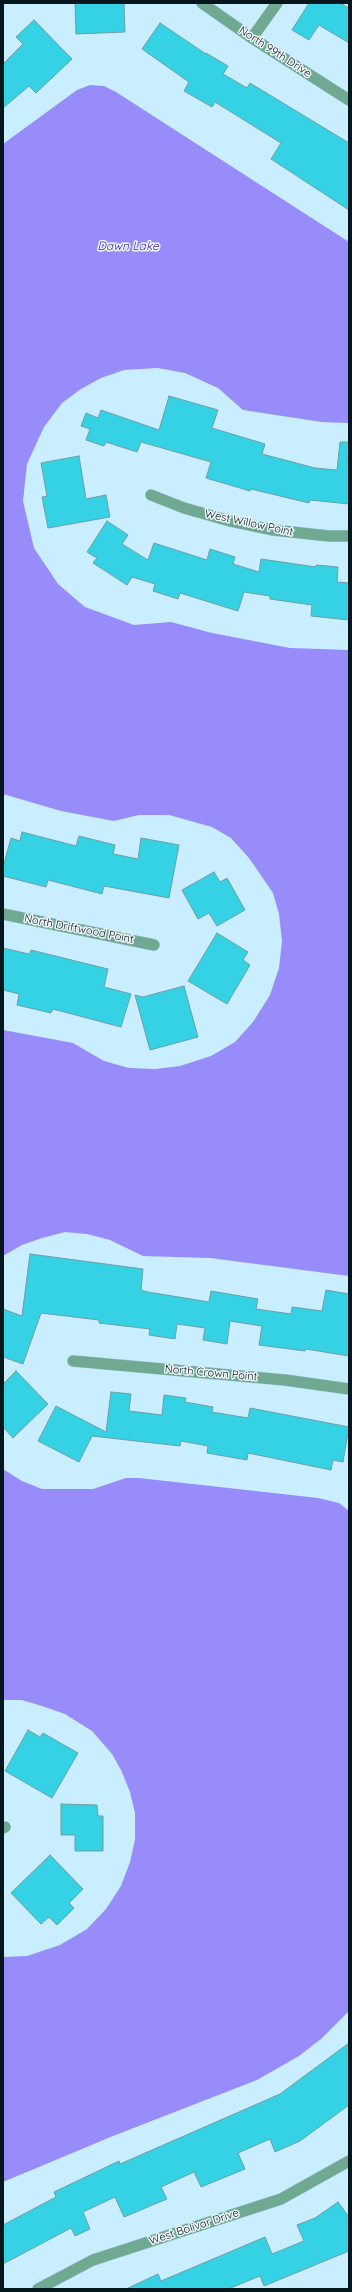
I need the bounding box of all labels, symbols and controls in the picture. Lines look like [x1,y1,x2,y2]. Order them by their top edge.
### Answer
street label: North 99th Drive [236,24,314,80]
water label: Dawn Lake [97,239,159,253]
street label: West Willow Point [204,507,294,539]
street label: North Driftwood Point [23,912,135,946]
street label: North Crown Point [164,1362,258,1384]
street label: West Bolivar Drive [148,2206,240,2248]

